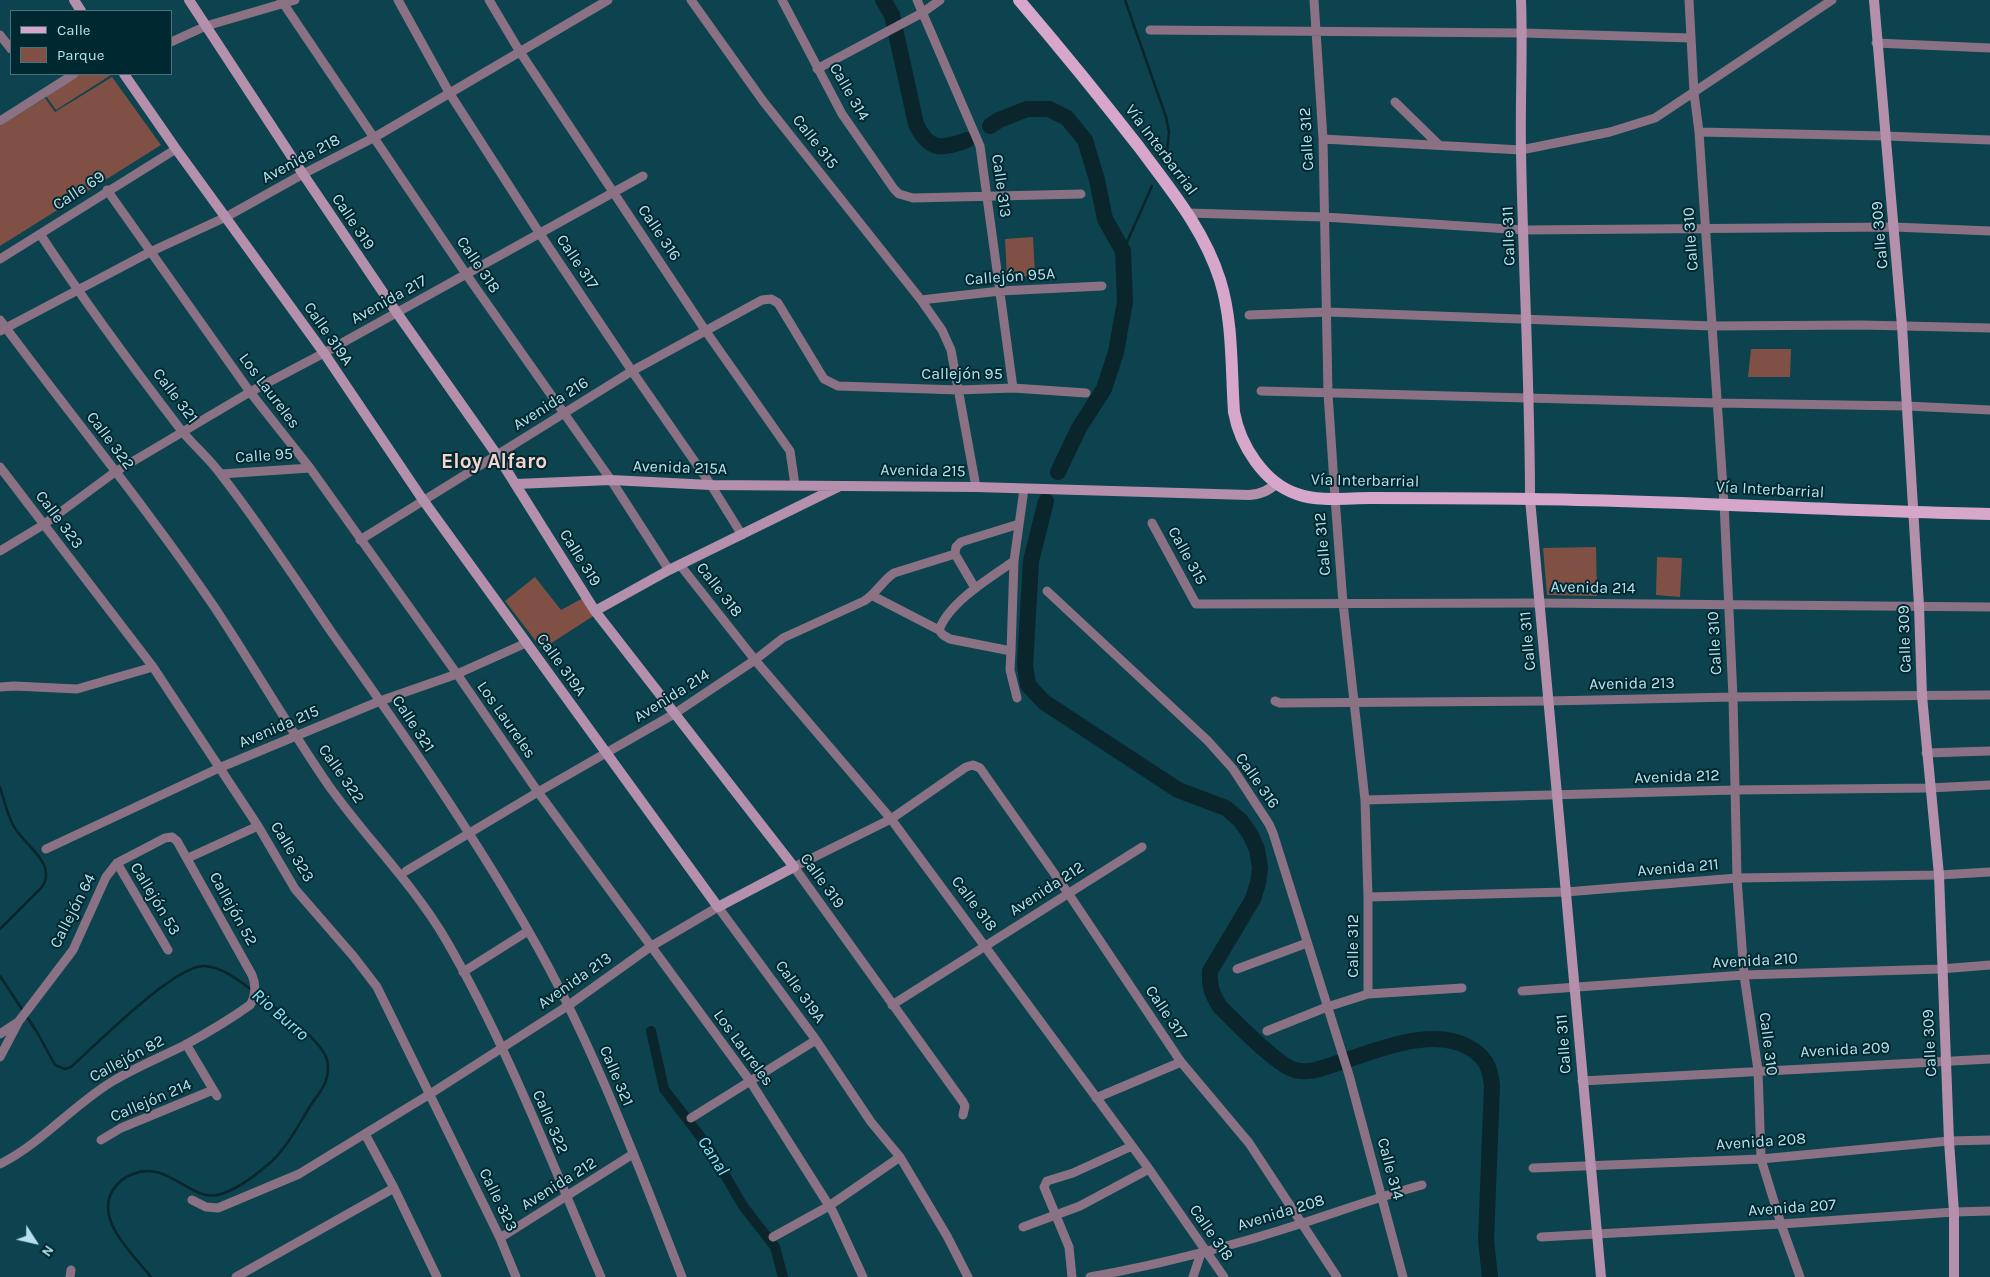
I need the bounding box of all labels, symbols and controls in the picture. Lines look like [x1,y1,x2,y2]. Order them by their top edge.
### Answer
legend [10,10,172,75]
text: Calle [57,21,91,39]
text: Parque [57,46,105,64]
street label: Calle 314 [825,60,873,124]
street label: Vía Interbarrial [1121,101,1201,199]
street label: Calle 312 [1296,107,1318,171]
street label: Calle 315 [788,111,842,173]
street label: Avenida 218 [259,130,343,188]
street label: Calle 313 [987,153,1015,219]
street label: Calle 69 [49,167,109,215]
street label: Calle 319 [327,190,379,254]
street label: Calle 309 [1867,200,1893,270]
street label: Calle 316 [633,201,685,265]
street label: Calle 311 [1498,206,1520,266]
street label: Calle 310 [1679,206,1703,272]
street label: Calle 317 [552,231,602,293]
street label: Calle 318 [452,233,504,297]
street label: Callejón 95A [964,264,1056,290]
street label: Avenida 217 [348,271,430,329]
street label: Calle 319A [299,299,357,369]
street label: Los Laureles [234,349,304,433]
street label: Callejón 95 [921,364,1003,384]
street label: Calle 321 [148,365,202,427]
street label: Avenida 216 [510,373,592,435]
street label: Calle 322 [82,408,138,474]
street label: Calle 95 [234,444,294,468]
district label: Eloy Alfaro [441,449,547,475]
street label: Avenida 215A [632,457,728,479]
street label: Avenida 215 [880,461,966,481]
street label: Vía Interbarrial [1311,470,1419,492]
street label: Vía Interbarrial [1715,478,1825,502]
street label: Calle 323 [31,487,87,553]
street label: Calle 312 [1311,511,1335,577]
street label: Calle 315 [1163,524,1211,588]
street label: Calle 319 [555,526,605,590]
street label: Calle 318 [692,559,746,621]
street label: Avenida 214 [1550,578,1636,598]
street label: Calle 309 [1894,605,1916,673]
street label: Calle 311 [1516,610,1540,672]
street label: Calle 310 [1704,611,1726,675]
street label: Calle 319A [532,630,590,700]
street label: Avenida 214 [631,665,713,727]
street label: Avenida 213 [1589,674,1675,694]
street label: Los Laureles [472,678,540,762]
street label: Calle 321 [388,692,438,756]
street label: Avenida 215 [236,702,322,752]
street label: Calle 322 [314,741,368,807]
street label: Calle 316 [1231,749,1283,813]
street label: Avenida 212 [1634,766,1720,788]
street label: Calle 323 [266,818,318,886]
street label: Calle 319 [796,850,848,912]
street label: Avenida 211 [1637,855,1719,881]
street label: Avenida 212 [1006,858,1088,920]
street label: Callejón 53 [126,859,184,939]
street label: Callejón 52 [205,869,261,949]
street label: Callejón 64 [46,871,100,951]
street label: Calle 318 [947,873,1001,935]
street label: Calle 312 [1343,914,1363,978]
street label: Avenida 213 [534,949,616,1013]
street label: Avenida 210 [1712,949,1798,973]
street label: Calle 319A [771,957,829,1027]
street label: Calle 317 [1141,982,1191,1044]
water label: Rio Burro [247,984,313,1046]
street label: Los Laureles [709,1006,777,1090]
street label: Calle 309 [1919,1009,1941,1077]
street label: Calle 310 [1755,1011,1781,1077]
street label: Calle 311 [1552,1014,1576,1074]
street label: Callejón 82 [86,1031,168,1087]
street label: Avenida 209 [1800,1038,1890,1062]
street label: Calle 321 [595,1043,637,1109]
street label: Callejón 214 [107,1075,195,1127]
street label: Calle 322 [528,1087,572,1157]
street label: Avenida 208 [1715,1129,1807,1155]
water label: Canal [692,1132,734,1180]
street label: Calle 314 [1373,1136,1407,1202]
street label: Avenida 212 [518,1153,600,1215]
street label: Calle 323 [475,1165,521,1235]
street label: Avenida 208 [1235,1191,1327,1235]
street label: Avenida 207 [1747,1195,1837,1221]
street label: Calle 318 [1185,1201,1237,1265]
north arrow [10,1217,60,1267]
text: N [38,1242,58,1260]

